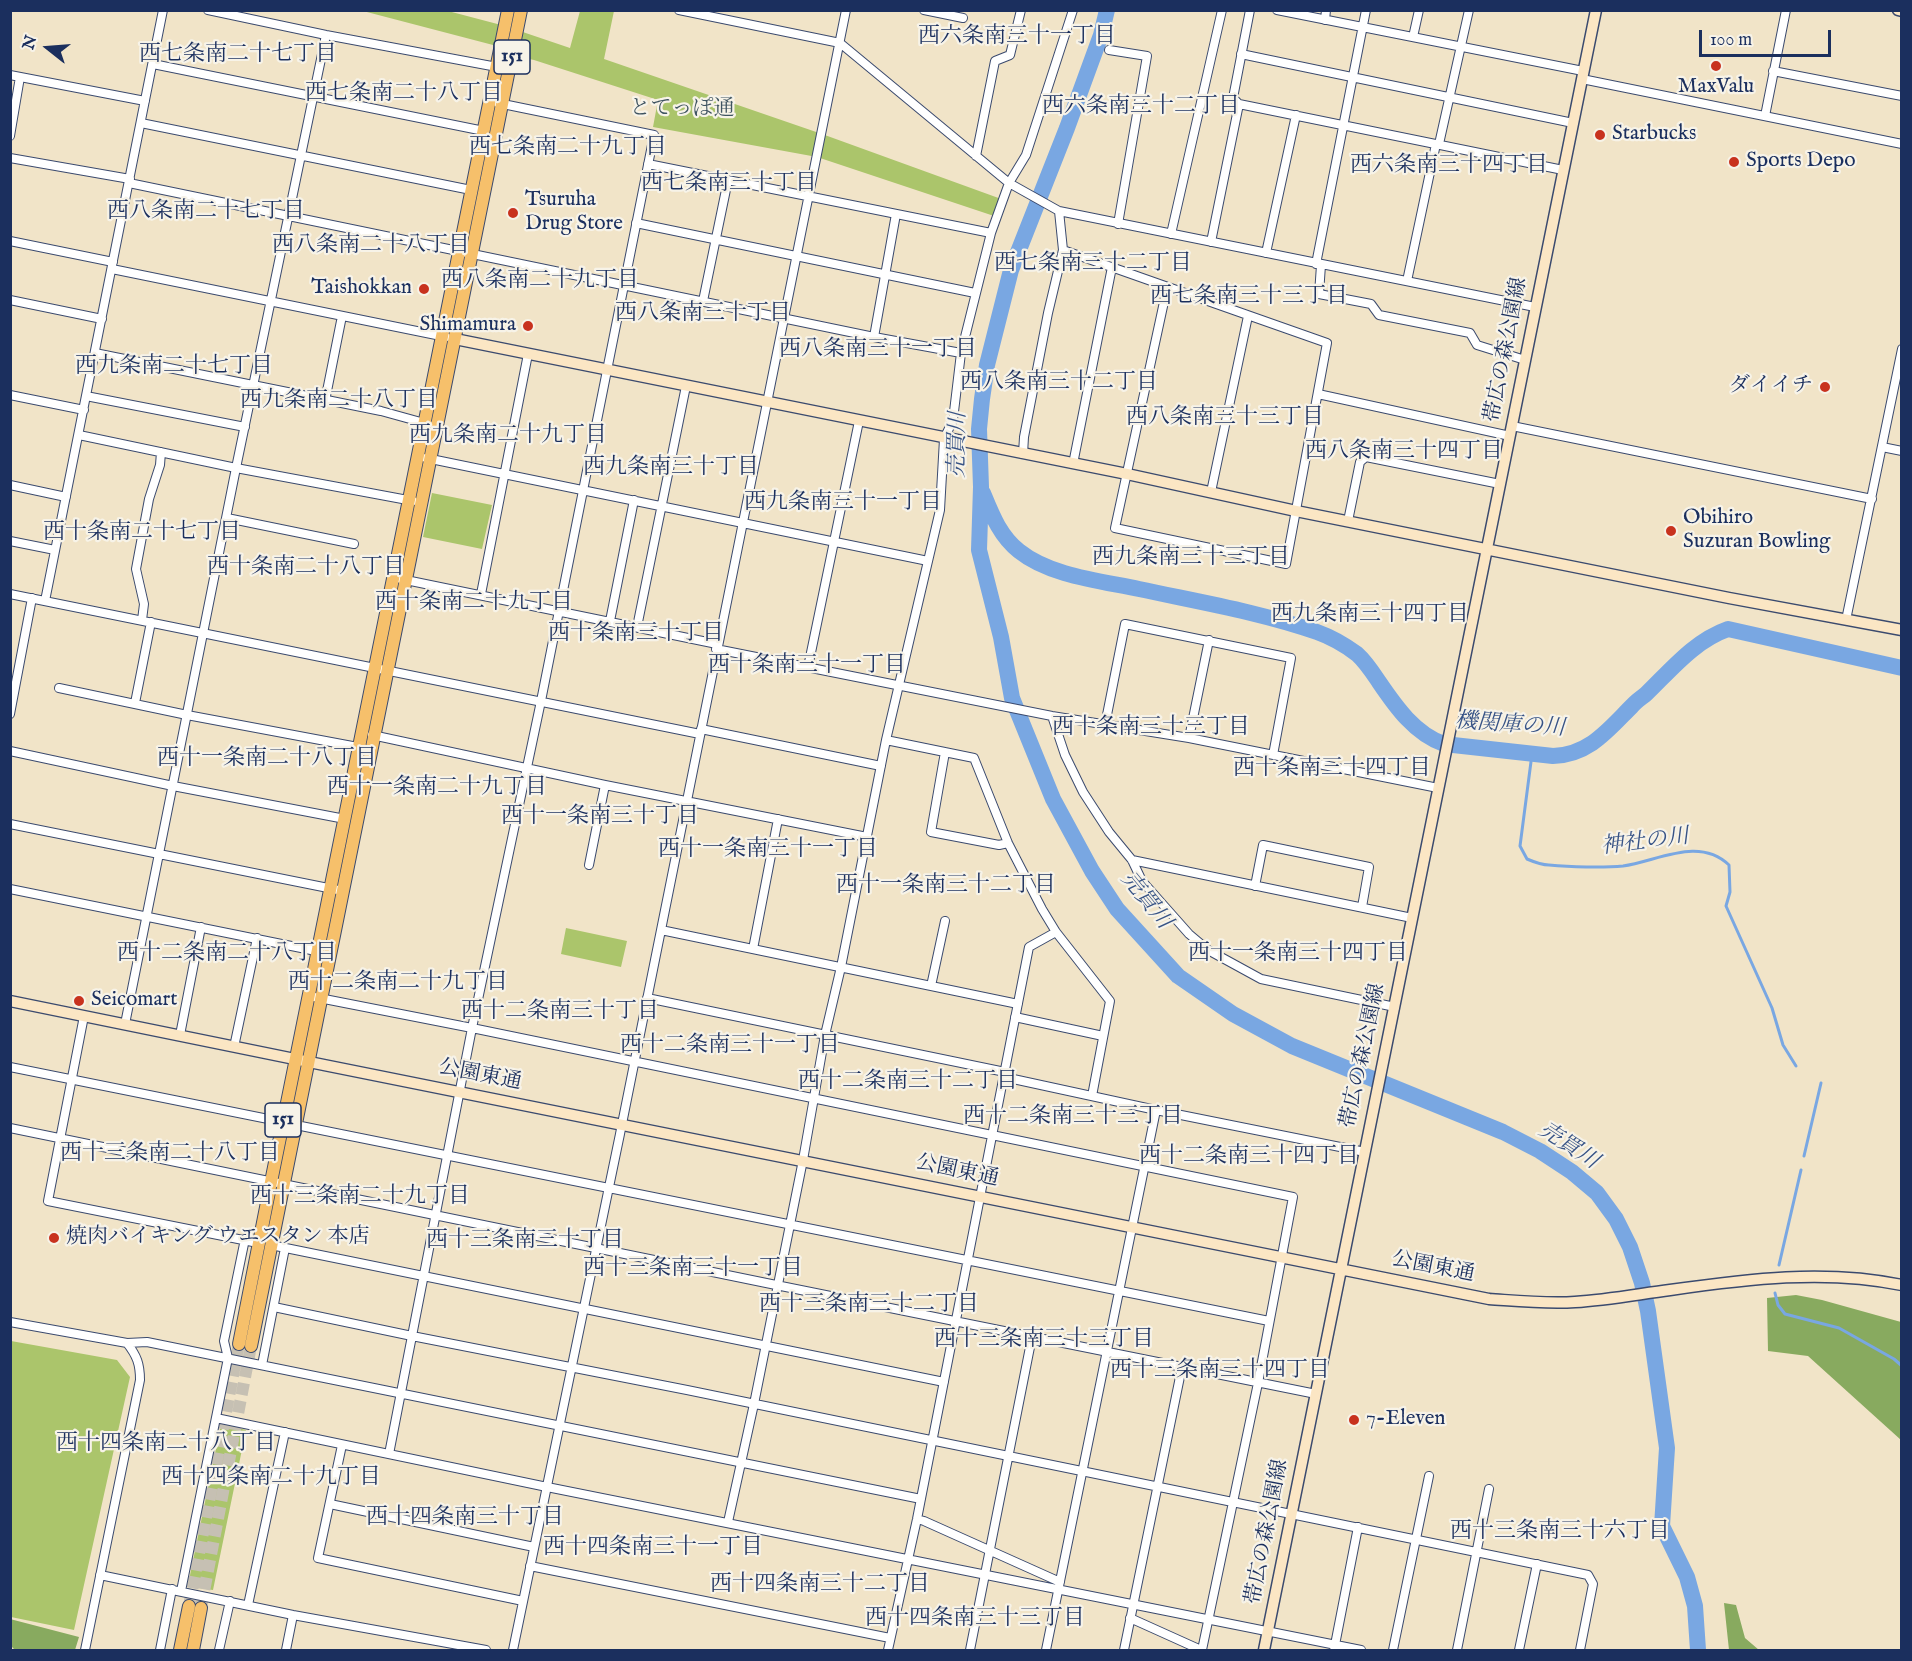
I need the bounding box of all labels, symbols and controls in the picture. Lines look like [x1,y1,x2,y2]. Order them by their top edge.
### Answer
north arrow [18,18,78,78]
scale bar [1702,18,1834,56]
district label: 西六条南三十一丁目 [918,24,1116,50]
text: 100 m [1710,29,1752,52]
text: N [19,33,42,52]
road number: 151 [494,40,530,74]
district label: 西七条南二十七丁目 [139,42,337,68]
marker: MaxValu [1709,59,1723,73]
place label: MaxValu [1678,75,1754,101]
district label: 西七条南二十八丁目 [305,81,503,107]
district label: 西六条南三十二丁目 [1042,94,1240,120]
park label: とてっぽ通 [630,97,734,123]
place label: Starbucks [1612,122,1696,148]
marker: Starbucks [1593,128,1607,142]
district label: 西七条南二十九丁目 [469,135,667,161]
place label: Sports Depo [1746,149,1855,175]
district label: 西六条南三十四丁目 [1350,153,1548,179]
marker: Sports Depo [1727,155,1741,169]
district label: 西七条南三十丁目 [641,171,817,197]
place label: Tsuruha Drug Store [525,188,623,238]
district label: 西八条南二十七丁目 [107,199,305,225]
marker: Tsuruha Drug Store [506,206,520,220]
district label: 西八条南二十八丁目 [272,233,470,259]
district label: 西七条南三十二丁目 [994,251,1192,277]
district label: 西八条南二十九丁目 [441,268,639,294]
street label: 帯広の森公園線 [1481,275,1533,425]
place label: Taishokkan [311,276,412,302]
marker: Taishokkan [417,282,431,296]
district label: 西七条南三十三丁目 [1150,284,1348,310]
district label: 西八条南三十丁目 [615,301,791,327]
place label: Shimamura [419,313,516,339]
marker: Shimamura [521,319,535,333]
district label: 西八条南三十一丁目 [779,337,977,363]
district label: 西九条南二十七丁目 [75,354,273,380]
district label: 西八条南三十二丁目 [960,370,1158,396]
place label: ダイイチ [1729,374,1813,400]
marker: ダイイチ [1818,380,1832,394]
district label: 西九条南二十八丁目 [240,388,438,414]
district label: 西八条南三十三丁目 [1126,405,1324,431]
water label: 売買川 [945,412,973,478]
district label: 西九条南二十九丁目 [409,423,607,449]
district label: 西八条南三十四丁目 [1305,439,1503,465]
district label: 西九条南三十丁目 [583,455,759,481]
district label: 西九条南三十一丁目 [744,490,942,516]
place label: Obihiro Suzuran Bowling [1683,506,1830,556]
district label: 西十条南二十七丁目 [43,520,241,546]
marker: Obihiro Suzuran Bowling [1664,524,1678,538]
district label: 西九条南三十三丁目 [1092,545,1290,571]
district label: 西十条南二十八丁目 [207,555,405,581]
district label: 西十条南二十九丁目 [375,590,573,616]
district label: 西九条南三十四丁目 [1271,602,1469,628]
district label: 西十条南三十丁目 [548,621,724,647]
district label: 西十条南三十一丁目 [708,653,906,679]
water label: 機関庫の川 [1454,709,1566,743]
district label: 西十条南三十三丁目 [1052,715,1250,741]
district label: 西十一条南二十八丁目 [157,746,377,772]
district label: 西十条南三十四丁目 [1233,756,1431,782]
district label: 西十一条南二十九丁目 [327,775,547,801]
district label: 西十一条南三十丁目 [501,804,699,830]
water label: 神社の川 [1600,825,1690,861]
district label: 西十一条南三十一丁目 [658,837,878,863]
water label: 売買川 [1114,867,1176,935]
district label: 西十一条南三十二丁目 [836,873,1056,899]
district label: 西十二条南二十八丁目 [117,941,337,967]
district label: 西十一条南三十四丁目 [1188,941,1408,967]
district label: 西十二条南二十九丁目 [288,970,508,996]
street label: 帯広の森公園線 [1336,981,1392,1131]
place label: Seicomart [91,988,177,1014]
marker: Seicomart [72,994,86,1008]
district label: 西十二条南三十丁目 [461,999,659,1025]
district label: 西十二条南三十一丁目 [620,1033,840,1059]
street label: 公園東通 [436,1056,524,1096]
district label: 西十二条南三十二丁目 [798,1069,1018,1095]
road number: 151 [265,1103,301,1137]
district label: 西十二条南三十三丁目 [963,1104,1183,1130]
water label: 売買川 [1533,1118,1603,1176]
district label: 西十三条南二十八丁目 [60,1141,280,1167]
district label: 西十二条南三十四丁目 [1139,1144,1359,1170]
street label: 公園東通 [913,1151,1001,1193]
district label: 西十三条南二十九丁目 [250,1184,470,1210]
place label: 焼肉バイキング ウエスタン 本店 [66,1225,369,1251]
district label: 西十三条南三十丁目 [426,1228,624,1254]
marker: 焼肉バイキング ウエスタン 本店 [47,1231,61,1245]
street label: 公園東通 [1389,1248,1477,1288]
district label: 西十三条南三十一丁目 [583,1256,803,1282]
district label: 西十三条南三十二丁目 [759,1292,979,1318]
district label: 西十三条南三十三丁目 [934,1327,1154,1353]
district label: 西十三条南三十四丁目 [1110,1358,1330,1384]
place label: 7-Eleven [1366,1407,1445,1433]
marker: 7-Eleven [1347,1413,1361,1427]
district label: 西十四条南二十八丁目 [56,1431,276,1457]
street label: 帯広の森公園線 [1242,1457,1294,1607]
district label: 西十四条南二十九丁目 [161,1465,381,1491]
district label: 西十四条南三十丁目 [366,1505,564,1531]
district label: 西十三条南三十六丁目 [1450,1519,1670,1545]
district label: 西十四条南三十一丁目 [543,1535,763,1561]
district label: 西十四条南三十二丁目 [710,1572,930,1598]
district label: 西十四条南三十三丁目 [865,1606,1085,1632]

